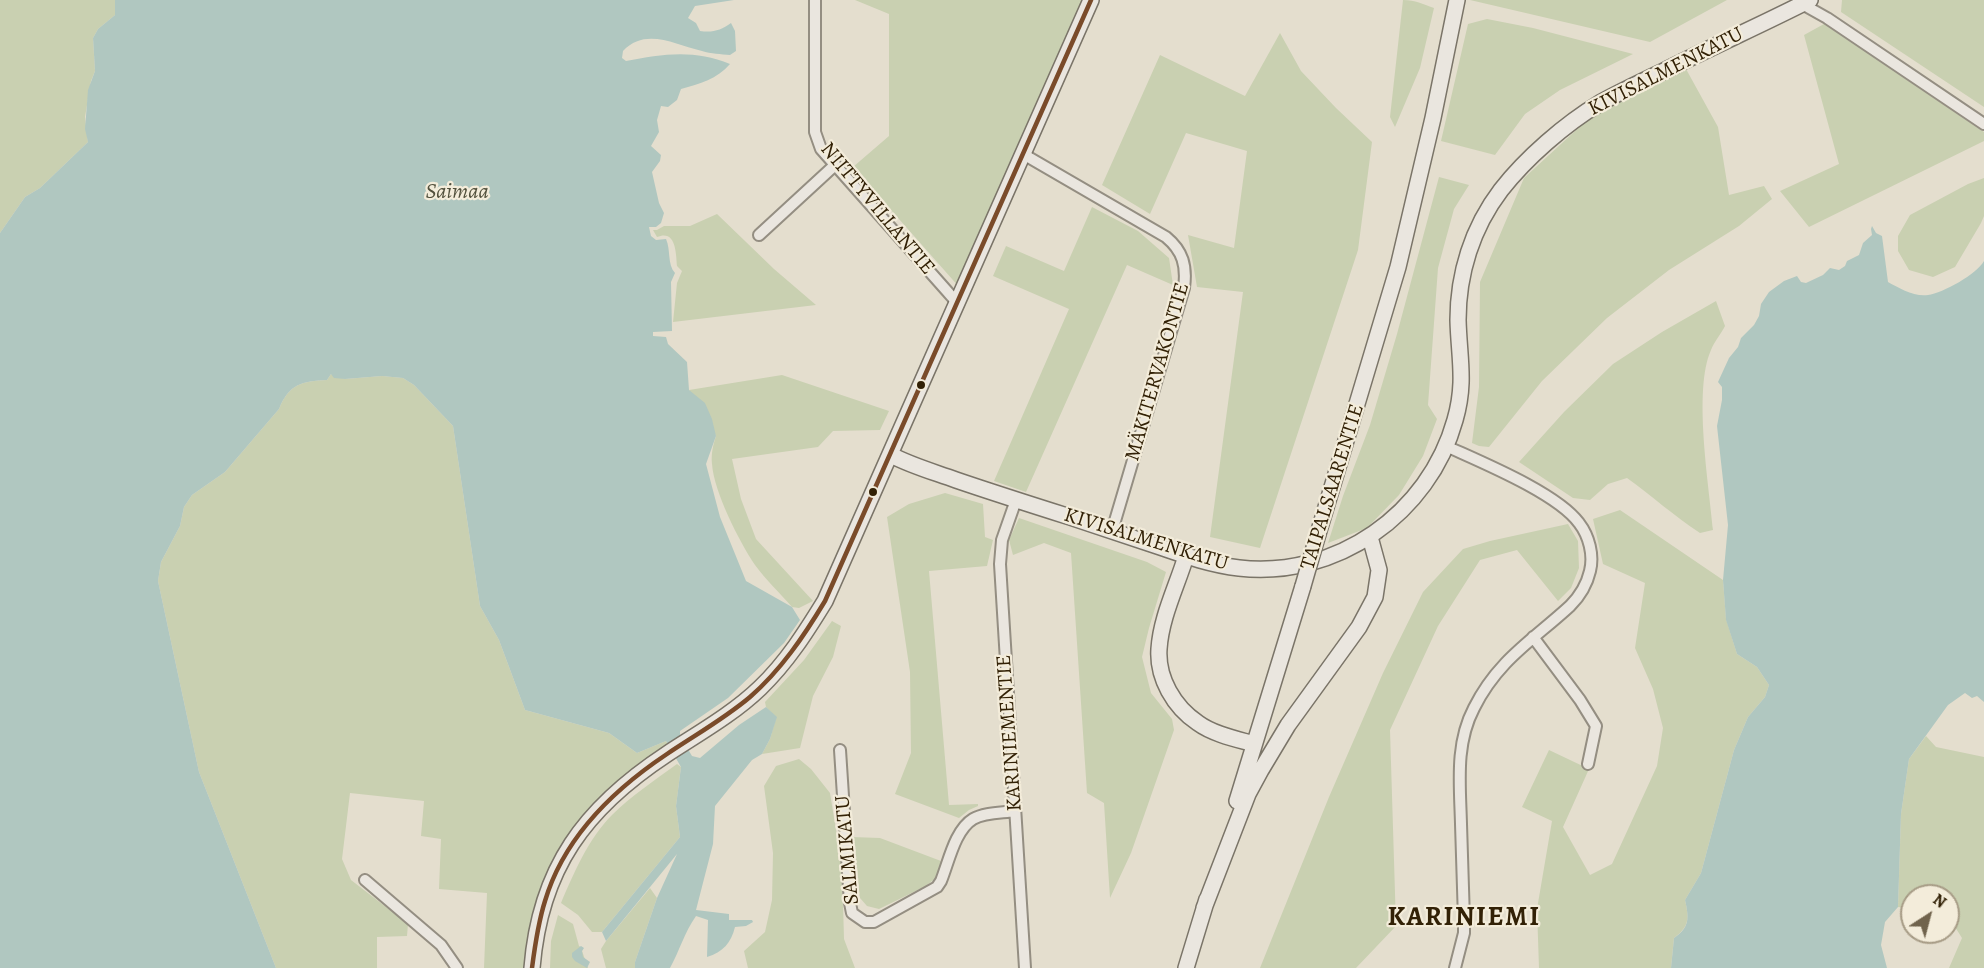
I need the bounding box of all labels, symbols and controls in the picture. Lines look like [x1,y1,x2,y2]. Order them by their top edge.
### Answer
street label: KIVISALMENKATU [1584,22,1748,122]
street label: NIITTYVILLANTIE [814,138,940,280]
water label: Saimaa [425,180,489,206]
street label: MÄKITERVAKONTIE [1121,280,1195,464]
unlabelled marker [915,379,927,391]
street label: TAIPALSAARENTIE [1296,401,1370,573]
unlabelled marker [867,486,879,498]
street label: KIVISALMENKATU [1061,503,1231,577]
street label: KARINIEMENTIE [992,654,1028,812]
street label: SALMIKATU [831,794,865,906]
north arrow [1900,884,1960,944]
text: N [1928,889,1951,913]
district label: KARINIEMI [1387,902,1541,934]

